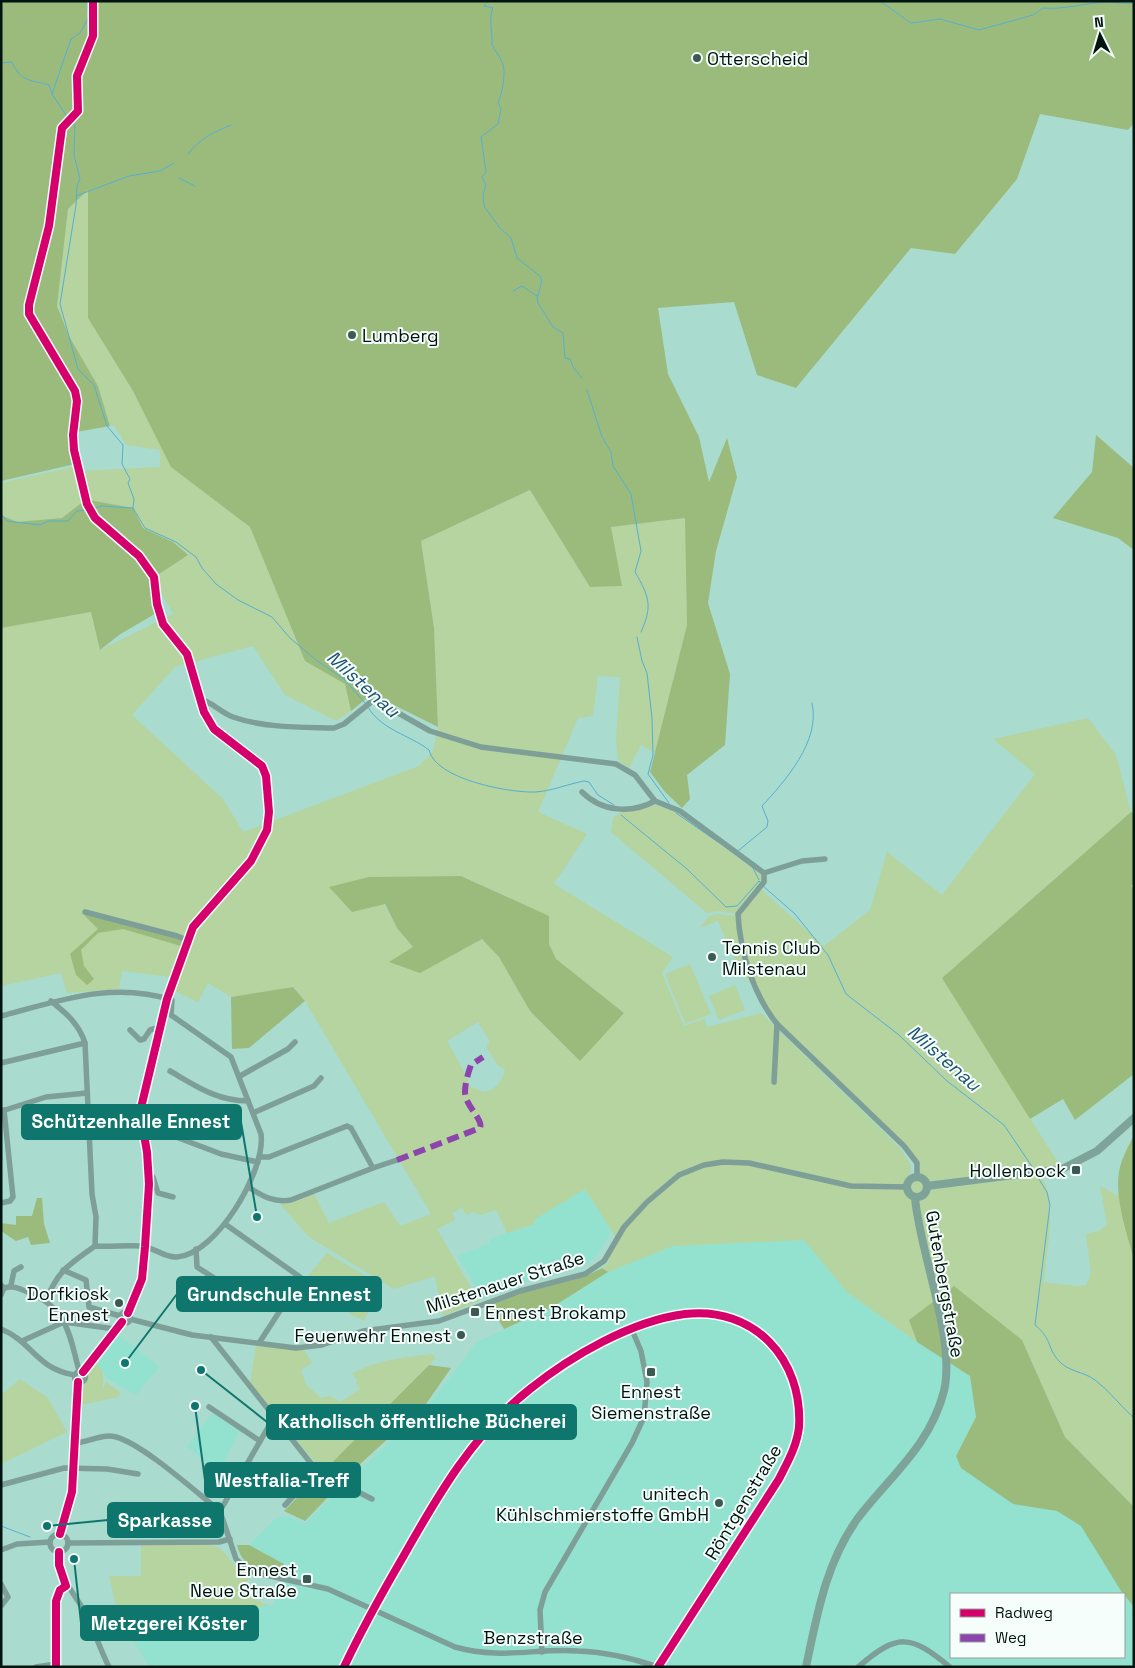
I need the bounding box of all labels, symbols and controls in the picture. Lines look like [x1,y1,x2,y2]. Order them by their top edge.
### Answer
north arrow [1075,10,1125,60]
text: N [1093,13,1104,31]
place label: Otterscheid [707,47,808,70]
marker: Otterscheid [691,52,703,64]
place label: Lumberg [362,324,439,347]
marker: Lumberg [346,329,358,341]
water label: Milstenau [322,645,406,724]
place label: Tennis Club Milstenau [722,936,821,980]
marker: Tennis Club Milstenau [706,951,718,963]
water label: Milstenau [902,1019,987,1098]
callout: Schützenhalle Ennest [22,1105,241,1139]
text: Schützenhalle Ennest [32,1109,230,1134]
place label: Hollenbock [969,1159,1066,1182]
marker: Hollenbock [1070,1164,1082,1176]
street label: Gutenbergstraße [921,1209,969,1359]
street label: Milstenauer Straße [423,1246,587,1318]
callout: Grundschule Ennest [177,1277,381,1311]
place label: Dorfkiosk Ennest [27,1282,109,1326]
text: Grundschule Ennest [187,1282,371,1307]
marker: Dorfkiosk Ennest [113,1297,125,1309]
place label: Ennest Brokamp [485,1301,626,1324]
marker: Ennest Brokamp [469,1306,481,1318]
place label: Feuerwehr Ennest [295,1324,451,1347]
marker: Feuerwehr Ennest [455,1329,467,1341]
marker: Ennest Siemenstraße [645,1366,657,1378]
place label: Ennest Siemenstraße [591,1380,711,1424]
callout: Katholisch öffentliche Bücherei [267,1405,576,1439]
text: Katholisch öffentliche Bücherei [278,1409,566,1434]
street label: Röntgenstraße [699,1440,787,1564]
callout: Westfalia-Treff [205,1463,360,1497]
text: Westfalia-Treff [215,1468,349,1493]
place label: unitech Kühlschmierstoffe GmbH [496,1482,709,1526]
marker: unitech Kühlschmierstoffe GmbH [713,1497,725,1509]
callout: Sparkasse [108,1503,223,1537]
text: Sparkasse [118,1508,212,1533]
place label: Ennest Neue Straße [190,1558,297,1602]
marker: Ennest Neue Straße [301,1573,313,1585]
legend [950,1593,1125,1658]
text: Radweg [995,1603,1053,1622]
callout: Metzgerei Köster [81,1606,258,1640]
text: Metzgerei Köster [91,1611,247,1636]
street label: Benzstraße [483,1626,583,1649]
text: Weg [995,1628,1026,1647]

